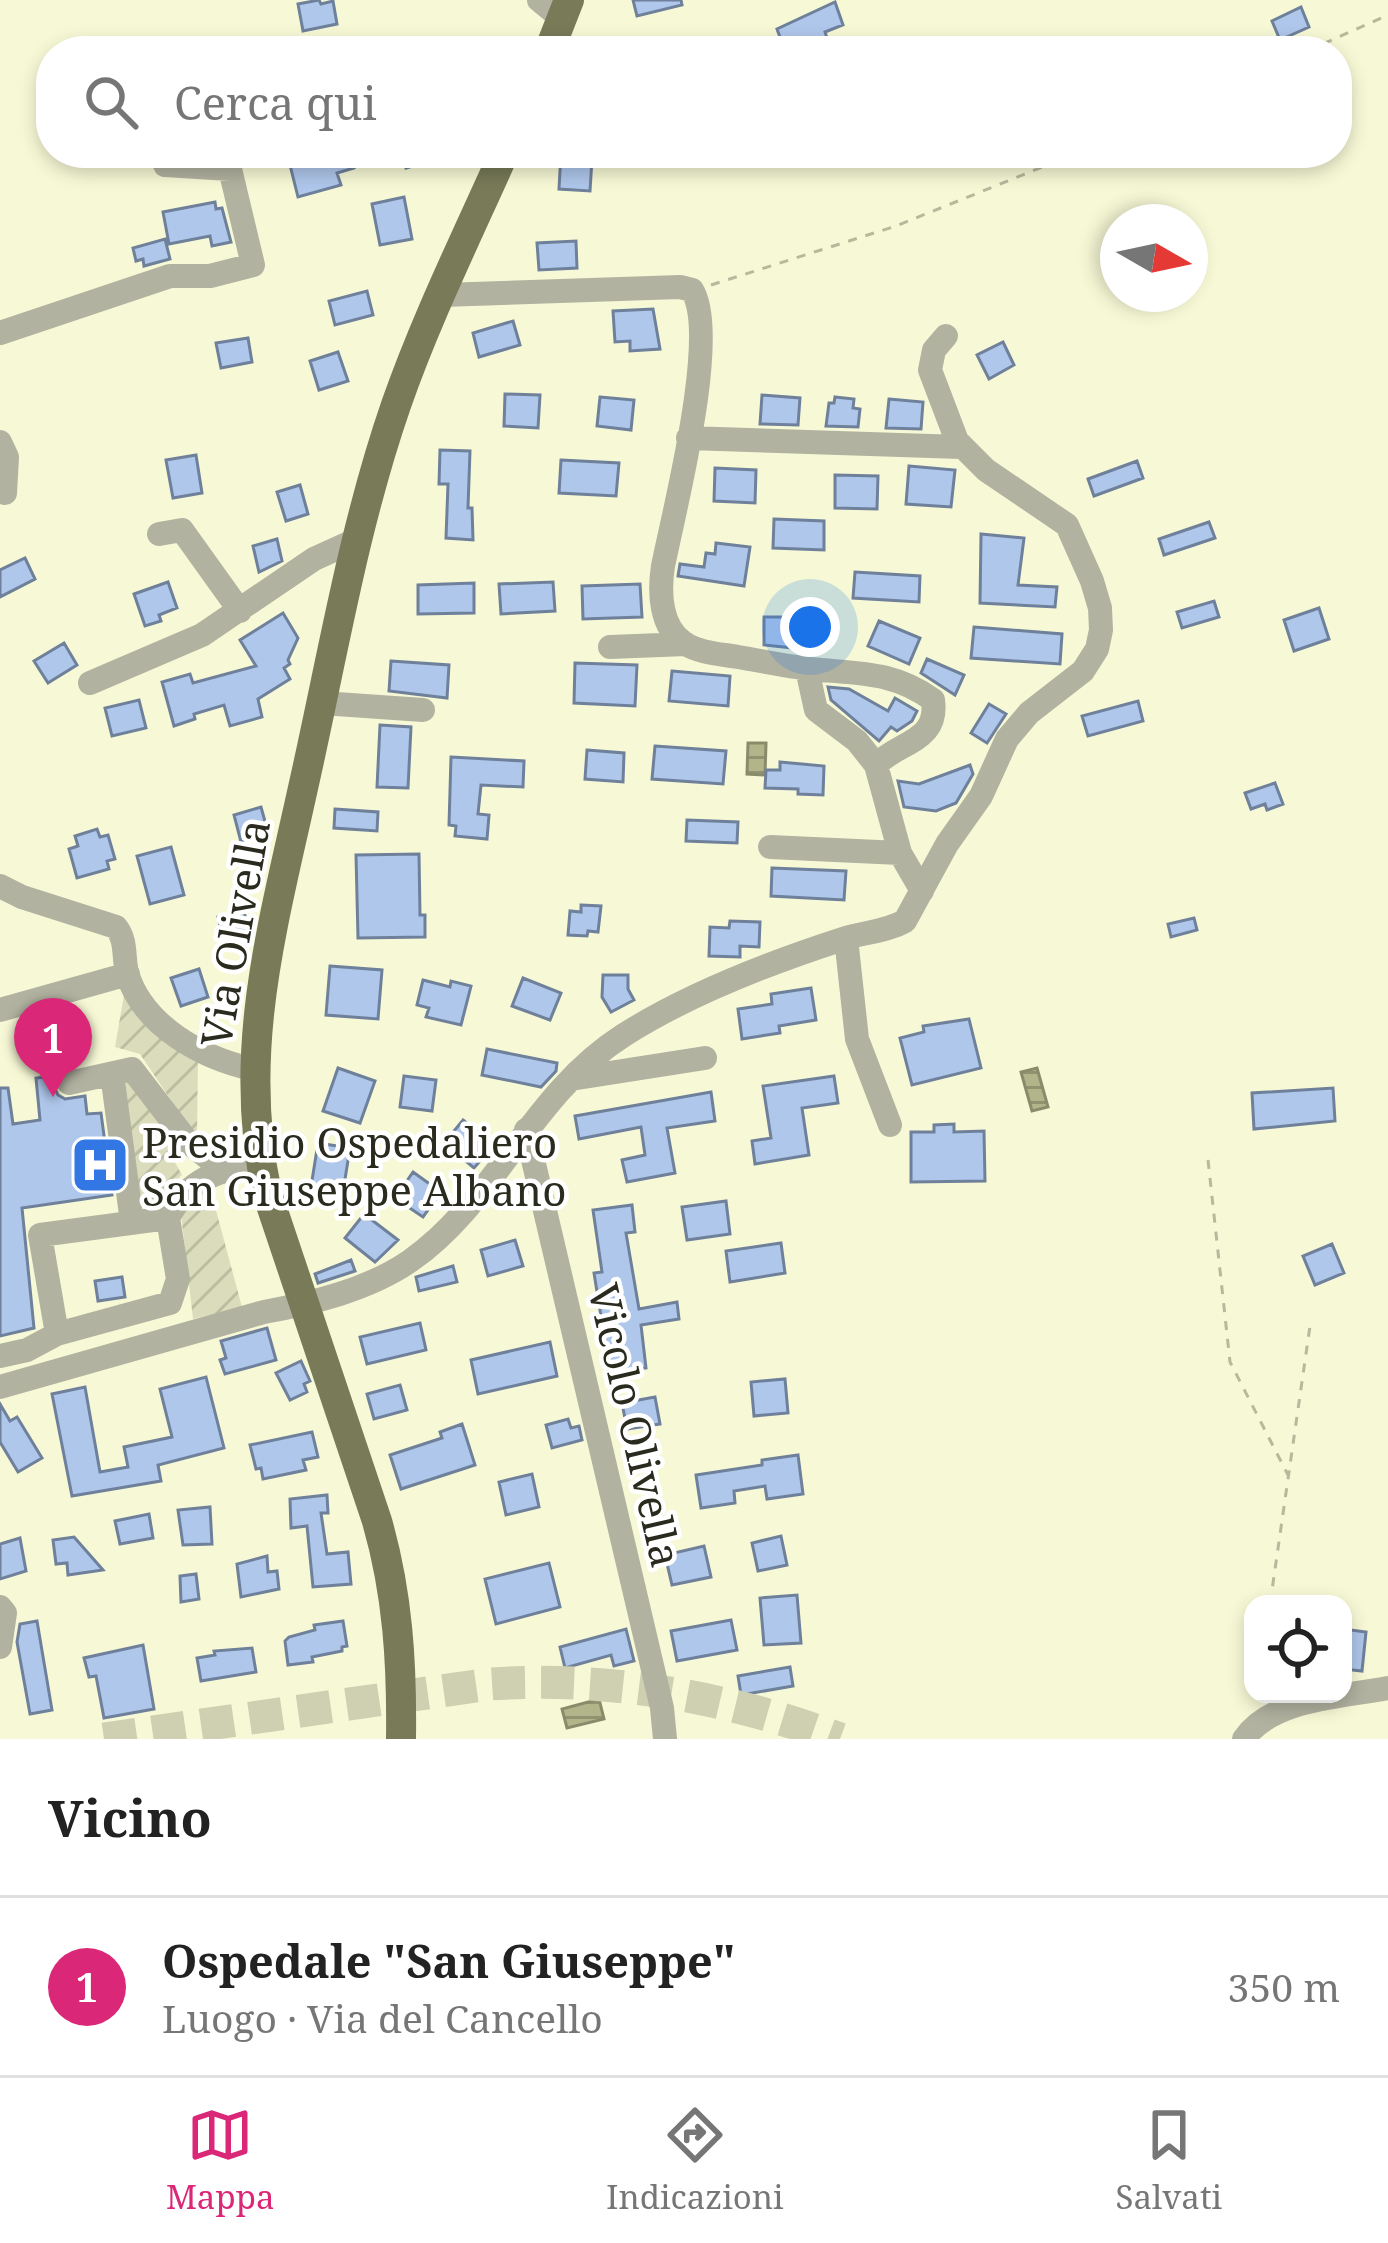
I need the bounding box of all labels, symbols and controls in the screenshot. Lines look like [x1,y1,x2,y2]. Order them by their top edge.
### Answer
search box [36,36,1352,168]
icon: search [78,69,144,135]
text: Cerca qui [174,72,377,133]
north arrow [1100,204,1208,312]
your location [780,597,840,657]
street label: Via Olivella [186,815,282,1051]
pin: 1 [14,998,92,1097]
place label: Presidio Ospedaliero San Giuseppe Albano [142,1113,566,1218]
hospital icon: Presidio Ospedaliero San Giuseppe Albano [69,1134,131,1196]
street label: Vicolo Olivella [576,1278,696,1572]
map controls [1244,1595,1352,1703]
button: locate [1244,1595,1352,1703]
text: Vicino [48,1782,212,1852]
text: Ospedale "San Giuseppe" [162,1930,736,1991]
text: 1 [76,1960,98,2013]
text: 350 m [1228,1960,1340,2013]
text: Luogo · Via del Cancello [162,1991,603,2044]
tab: Mappa [166,2102,275,2219]
tab: Indicazioni [606,2102,784,2219]
tab: Salvati [1115,2102,1222,2219]

